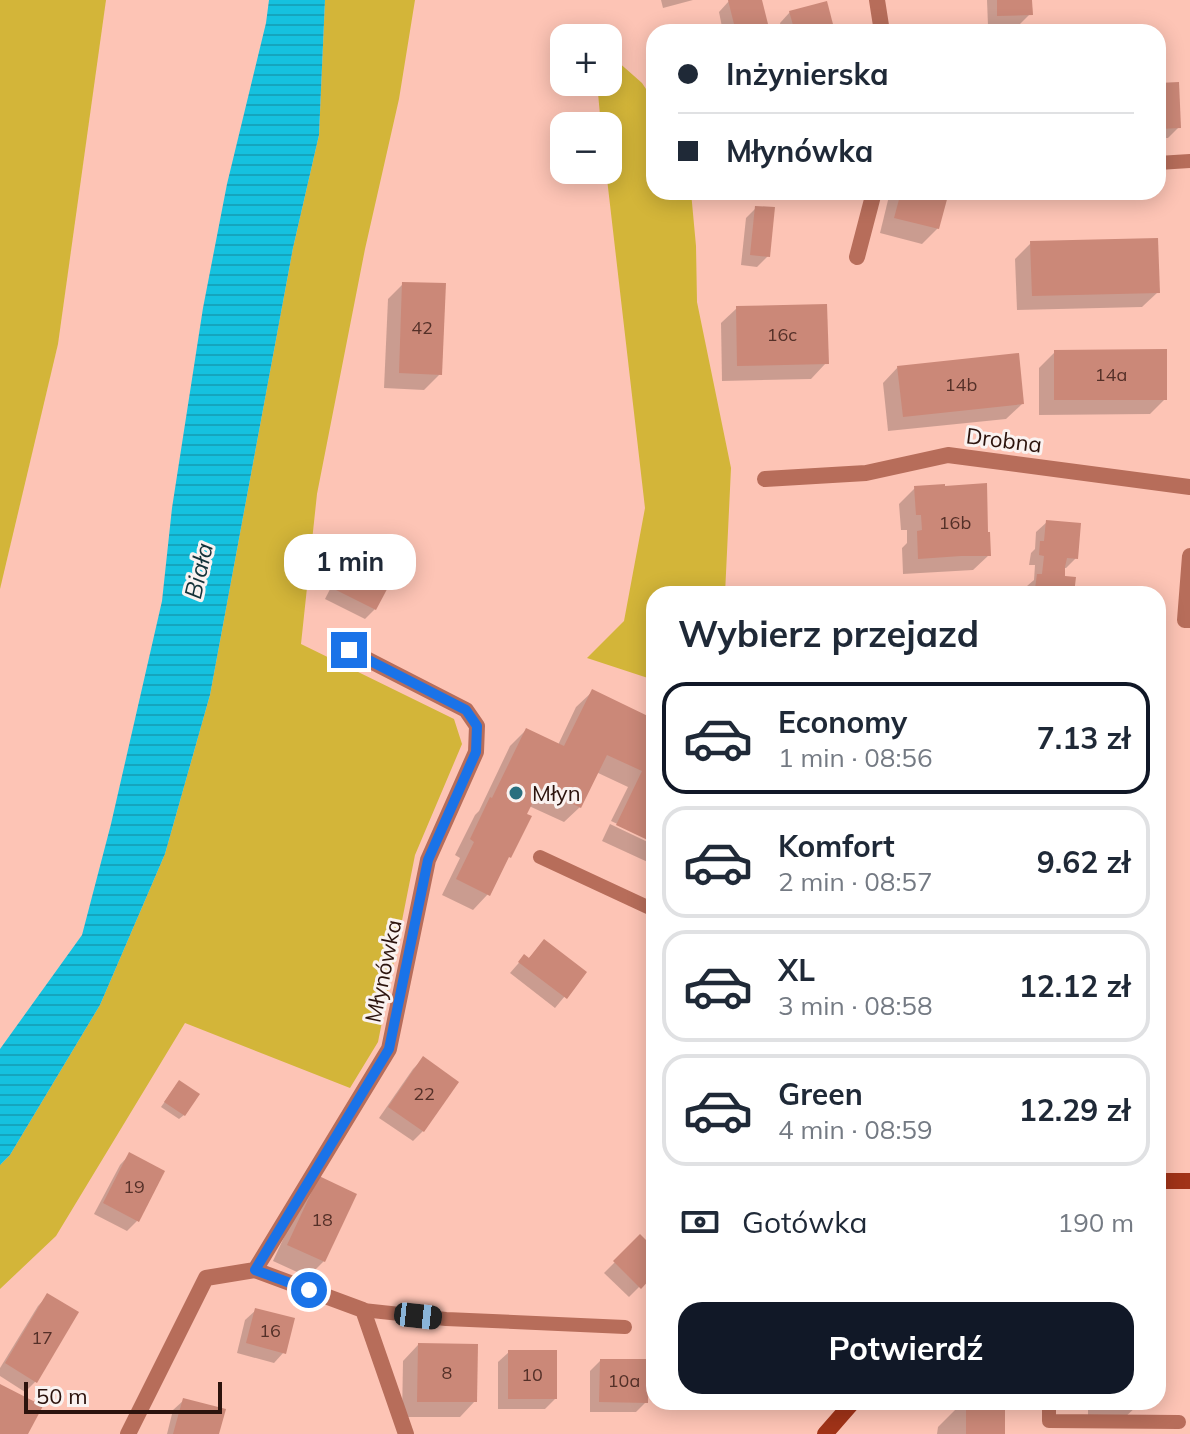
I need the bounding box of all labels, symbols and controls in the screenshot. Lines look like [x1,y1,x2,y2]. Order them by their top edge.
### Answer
map controls [550,24,622,184]
button: + [550,24,622,96]
text: Inżynierska [726,55,888,93]
button: − [550,112,622,184]
text: Młynówka [726,132,873,170]
house number: 42 [411,316,433,339]
house number: 16c [767,323,797,346]
house number: 14a [1095,363,1127,386]
house number: 14b [945,373,977,396]
street label: Drobna [965,421,1043,459]
house number: 16b [939,511,971,534]
callout: 1 min [283,534,415,590]
water label: Biała [177,540,219,602]
text: 1 min [316,545,384,578]
text: Wybierz przejazd [678,611,979,656]
route end [331,632,367,668]
icon: car [682,702,754,774]
text: Economy [778,703,907,741]
text: 7.13 zł [1037,719,1130,757]
text: 1 min · 08:56 [778,741,933,774]
place label: Młyn [532,779,581,807]
marker: Młyn [507,784,525,802]
icon: car [682,826,754,898]
text: Komfort [778,827,895,865]
text: 9.62 zł [1037,843,1130,881]
text: 2 min · 08:57 [778,865,933,898]
street label: Młynówka [358,917,408,1025]
icon: car [682,950,754,1022]
text: XL [778,951,815,989]
text: 12.12 zł [1019,967,1130,1005]
text: 3 min · 08:58 [778,989,933,1022]
icon: car [682,1074,754,1146]
text: Green [778,1075,863,1113]
house number: 22 [413,1082,435,1105]
text: 12.29 zł [1019,1091,1130,1129]
text: 4 min · 08:59 [778,1113,933,1146]
house number: 19 [123,1175,145,1198]
icon: cash [678,1200,722,1244]
text: Gotówka [742,1203,868,1241]
text: 190 m [1058,1206,1134,1239]
house number: 18 [311,1208,333,1231]
route start [291,1272,327,1308]
car [393,1302,443,1330]
button: Potwierdź [678,1302,1134,1394]
house number: 16 [259,1319,281,1342]
house number: 17 [31,1326,53,1349]
house number: 8 [442,1361,452,1384]
house number: 10 [521,1363,543,1386]
house number: 10a [608,1369,640,1392]
scale bar [24,1378,222,1414]
text: 50 m [36,1382,87,1410]

